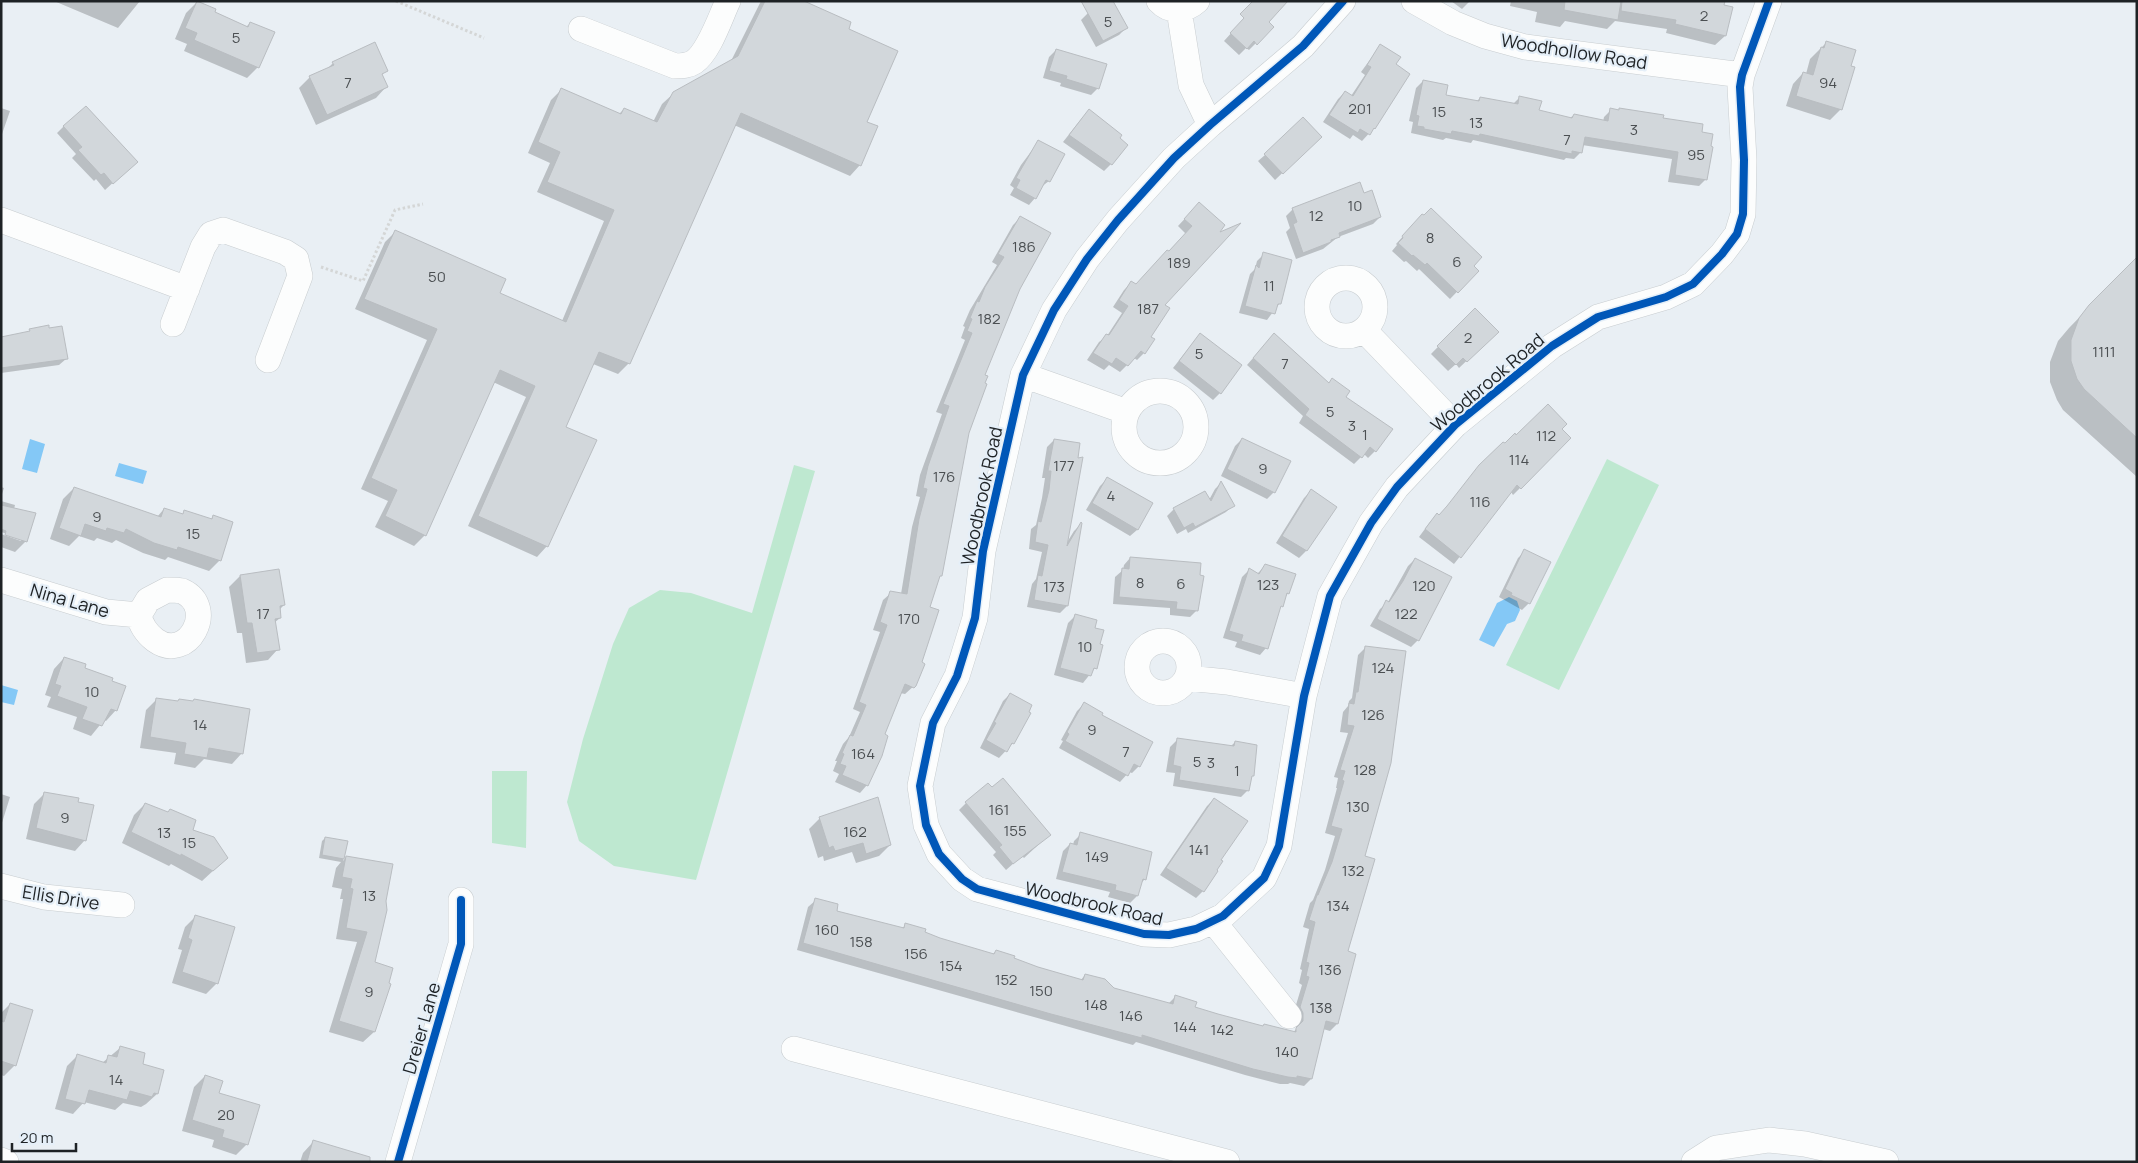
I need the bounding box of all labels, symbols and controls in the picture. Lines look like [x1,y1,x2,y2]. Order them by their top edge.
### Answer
house number: 2 [1700,5,1708,26]
house number: 5 [1104,11,1112,32]
house number: 5 [232,27,240,48]
street label: Woodhollow Road [1499,28,1649,74]
house number: 7 [344,72,352,93]
house number: 94 [1819,72,1837,93]
house number: 201 [1348,98,1372,119]
house number: 15 [1432,101,1446,122]
house number: 13 [1469,112,1483,133]
house number: 3 [1630,119,1638,140]
house number: 7 [1563,129,1571,150]
house number: 95 [1687,144,1705,165]
house number: 10 [1348,195,1363,216]
house number: 12 [1309,205,1323,226]
house number: 8 [1426,227,1434,248]
house number: 186 [1012,236,1036,257]
house number: 6 [1452,251,1462,272]
house number: 189 [1167,252,1191,273]
house number: 50 [428,266,446,287]
house number: 11 [1263,275,1275,296]
house number: 187 [1137,298,1159,319]
house number: 182 [977,308,1001,329]
street label: Woodbrook Road [1425,327,1549,437]
house number: 2 [1464,327,1472,348]
house number: 1111 [2092,341,2116,362]
house number: 5 [1195,343,1203,364]
house number: 7 [1281,353,1289,374]
house number: 5 [1326,401,1334,422]
house number: 3 [1348,415,1356,436]
street label: Woodbrook Road [955,424,1007,568]
house number: 1 [1362,424,1368,445]
house number: 112 [1536,425,1556,446]
house number: 114 [1509,449,1529,470]
house number: 177 [1053,455,1075,476]
house number: 9 [1258,458,1268,479]
house number: 176 [933,466,955,487]
house number: 4 [1107,485,1116,506]
house number: 116 [1469,491,1491,512]
house number: 9 [92,506,102,527]
house number: 15 [186,523,200,544]
house number: 8 [1136,572,1144,593]
house number: 6 [1176,573,1186,594]
house number: 123 [1257,574,1279,595]
house number: 120 [1412,575,1436,596]
house number: 173 [1043,576,1065,597]
street label: Nina Lane [28,577,112,623]
house number: 17 [256,603,270,624]
house number: 122 [1395,603,1417,624]
house number: 170 [898,608,920,629]
house number: 10 [1078,636,1093,657]
house number: 124 [1372,657,1395,678]
house number: 10 [85,681,100,702]
house number: 126 [1361,704,1385,725]
house number: 14 [193,714,207,735]
house number: 9 [1087,719,1097,740]
house number: 7 [1122,741,1130,762]
house number: 164 [851,743,875,764]
house number: 5 [1193,751,1201,772]
house number: 3 [1207,752,1215,773]
house number: 128 [1353,759,1377,780]
house number: 1 [1234,760,1240,781]
house number: 130 [1346,796,1370,817]
house number: 161 [989,799,1009,820]
house number: 9 [60,807,70,828]
house number: 155 [1003,820,1027,841]
house number: 162 [843,821,867,842]
house number: 13 [157,822,171,843]
house number: 15 [182,832,196,853]
house number: 141 [1189,839,1209,860]
house number: 149 [1085,846,1109,867]
house number: 132 [1342,860,1364,881]
street label: Woodbrook Road [1023,875,1165,931]
street label: Ellis Drive [21,879,101,915]
house number: 13 [362,885,376,906]
house number: 134 [1327,895,1350,916]
house number: 160 [815,919,839,940]
house number: 158 [849,931,873,952]
house number: 156 [904,943,928,964]
house number: 154 [939,955,963,976]
house number: 136 [1318,959,1342,980]
house number: 152 [995,969,1017,990]
street label: Dreier Lane [396,979,446,1077]
house number: 150 [1029,980,1053,1001]
house number: 9 [364,981,374,1002]
house number: 148 [1084,994,1108,1015]
house number: 138 [1310,997,1332,1018]
house number: 146 [1119,1005,1143,1026]
house number: 144 [1173,1016,1197,1037]
house number: 142 [1210,1019,1234,1040]
house number: 140 [1275,1041,1299,1062]
house number: 14 [109,1069,123,1090]
house number: 20 [217,1104,235,1125]
scale bar [12,1120,76,1152]
text: 20 m [20,1127,53,1148]

